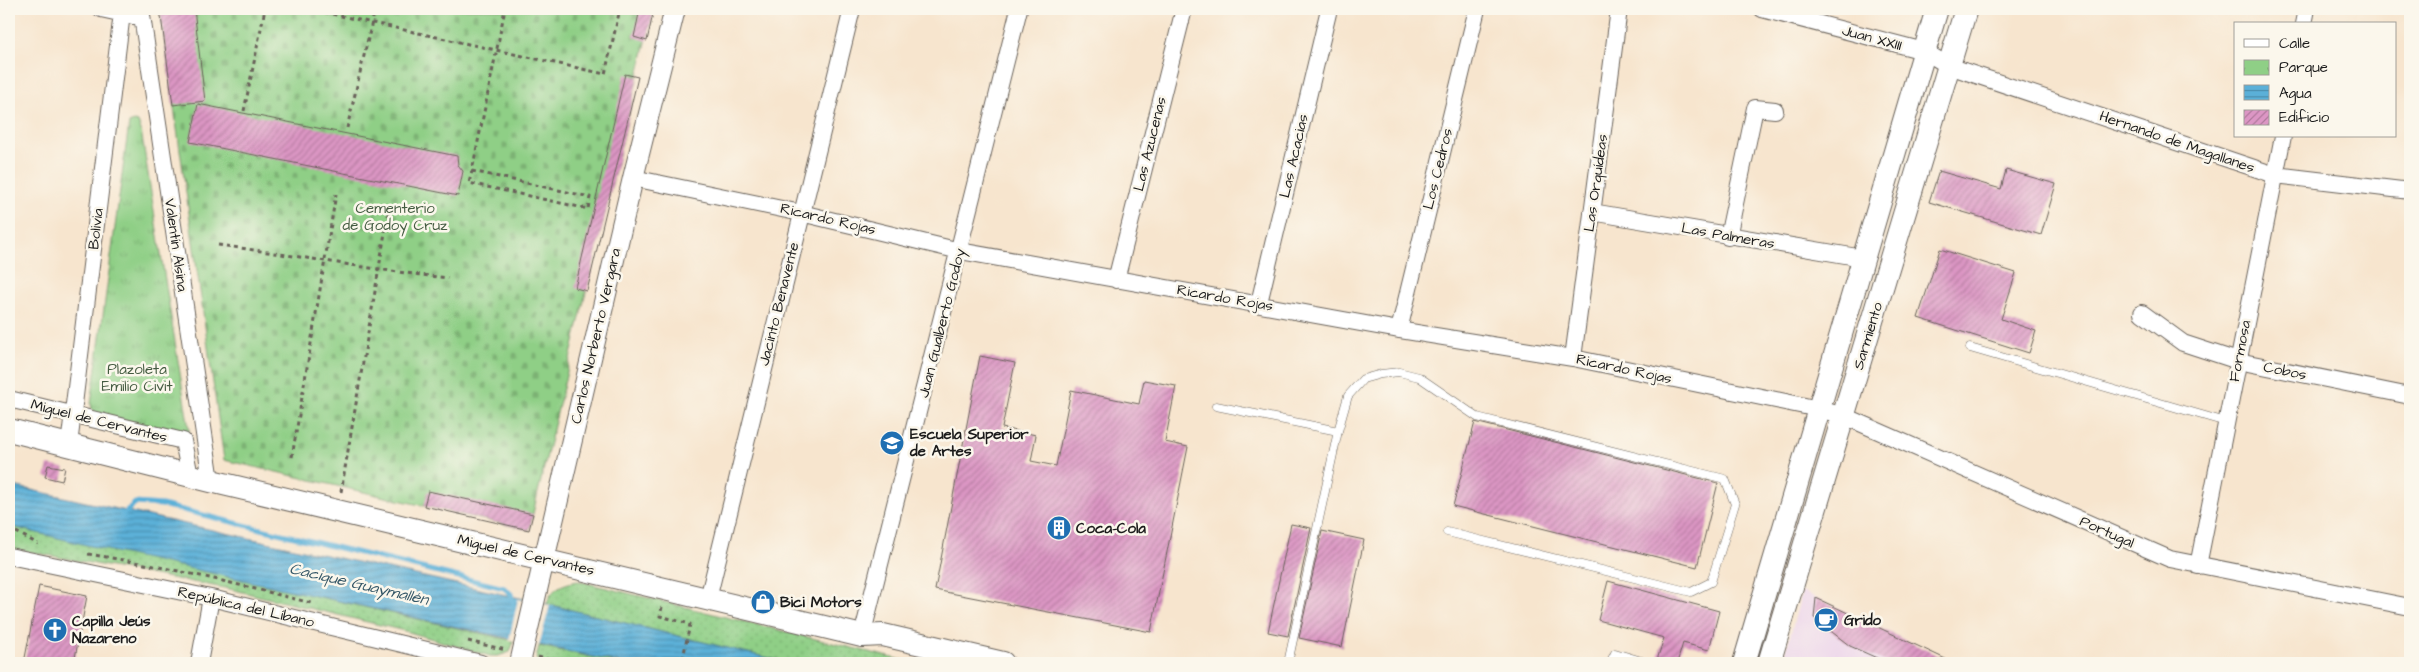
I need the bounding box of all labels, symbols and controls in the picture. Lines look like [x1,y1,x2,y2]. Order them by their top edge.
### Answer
street label: Juan XXIII [1840,20,1904,56]
legend [2234,22,2396,138]
text: Calle [2279,33,2310,54]
text: Parque [2279,57,2328,78]
text: Agua [2279,83,2312,105]
street label: Las Azucenas [1128,94,1172,193]
street label: Hernando de Magallanes [2096,106,2258,180]
text: Edificio [2279,107,2330,128]
street label: Las Acacias [1274,112,1314,200]
street label: Los Cedros [1418,126,1458,212]
street label: Las Orquídeas [1579,132,1613,233]
street label: Valentín Alsina [159,197,193,293]
park label: Cementerio de Godoy Cruz [343,198,448,237]
street label: Ricardo Rojas [778,198,878,240]
street label: Bolivia [83,207,109,251]
street label: Las Palmeras [1680,217,1777,255]
street label: Jacinto Benavente [753,240,805,368]
street label: Carlos Norberto Vergara [566,246,627,426]
street label: Juan Gualberto Godoy [913,246,972,400]
street label: Ricardo Rojas [1175,279,1275,317]
street label: Sarmiento [1848,299,1888,372]
street label: Formosa [2224,318,2256,384]
street label: Ricardo Rojas [1574,349,1674,389]
street label: Cobos [2262,357,2309,386]
park label: Plazoleta Emilio Civit [102,359,172,397]
street label: Miguel de Cervantes [28,394,170,449]
place label: Escuela Superior de Artes [909,424,1029,462]
school or university icon: Escuela Superior de Artes [879,430,905,456]
street label: Portugal [2076,511,2138,554]
building icon: Coca-Cola [1046,515,1072,541]
place label: Coca-Cola [1076,518,1146,539]
street label: Miguel de Cervantes [455,529,597,582]
water label: Cacique Guaymallén [287,557,433,612]
street label: República del Líbano [176,581,317,633]
shop icon: Bici Motors [750,589,776,615]
place label: Bici Motors [780,592,862,613]
cafe icon: Grido [1813,607,1839,633]
place label: Grido [1844,610,1882,631]
place label: Capilla Jeús Nazareno [72,611,151,649]
church icon: Capilla Jeús Nazareno [42,617,68,643]

